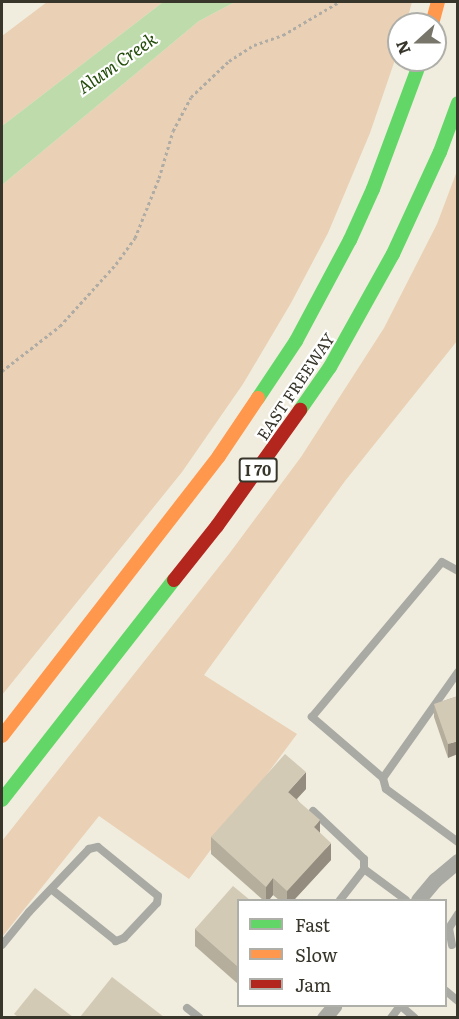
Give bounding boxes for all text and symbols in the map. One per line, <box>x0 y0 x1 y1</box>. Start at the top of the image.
north arrow <box>387 12 447 72</box>
water label: Alum Creek <box>73 28 161 98</box>
text: N <box>388 37 416 58</box>
street label: EAST FREEWAY <box>252 329 338 443</box>
road number: I 70 <box>238 458 278 482</box>
legend <box>237 899 447 1007</box>
text: Fast <box>295 911 330 938</box>
text: Slow <box>295 941 337 968</box>
text: Jam <box>295 971 331 998</box>

